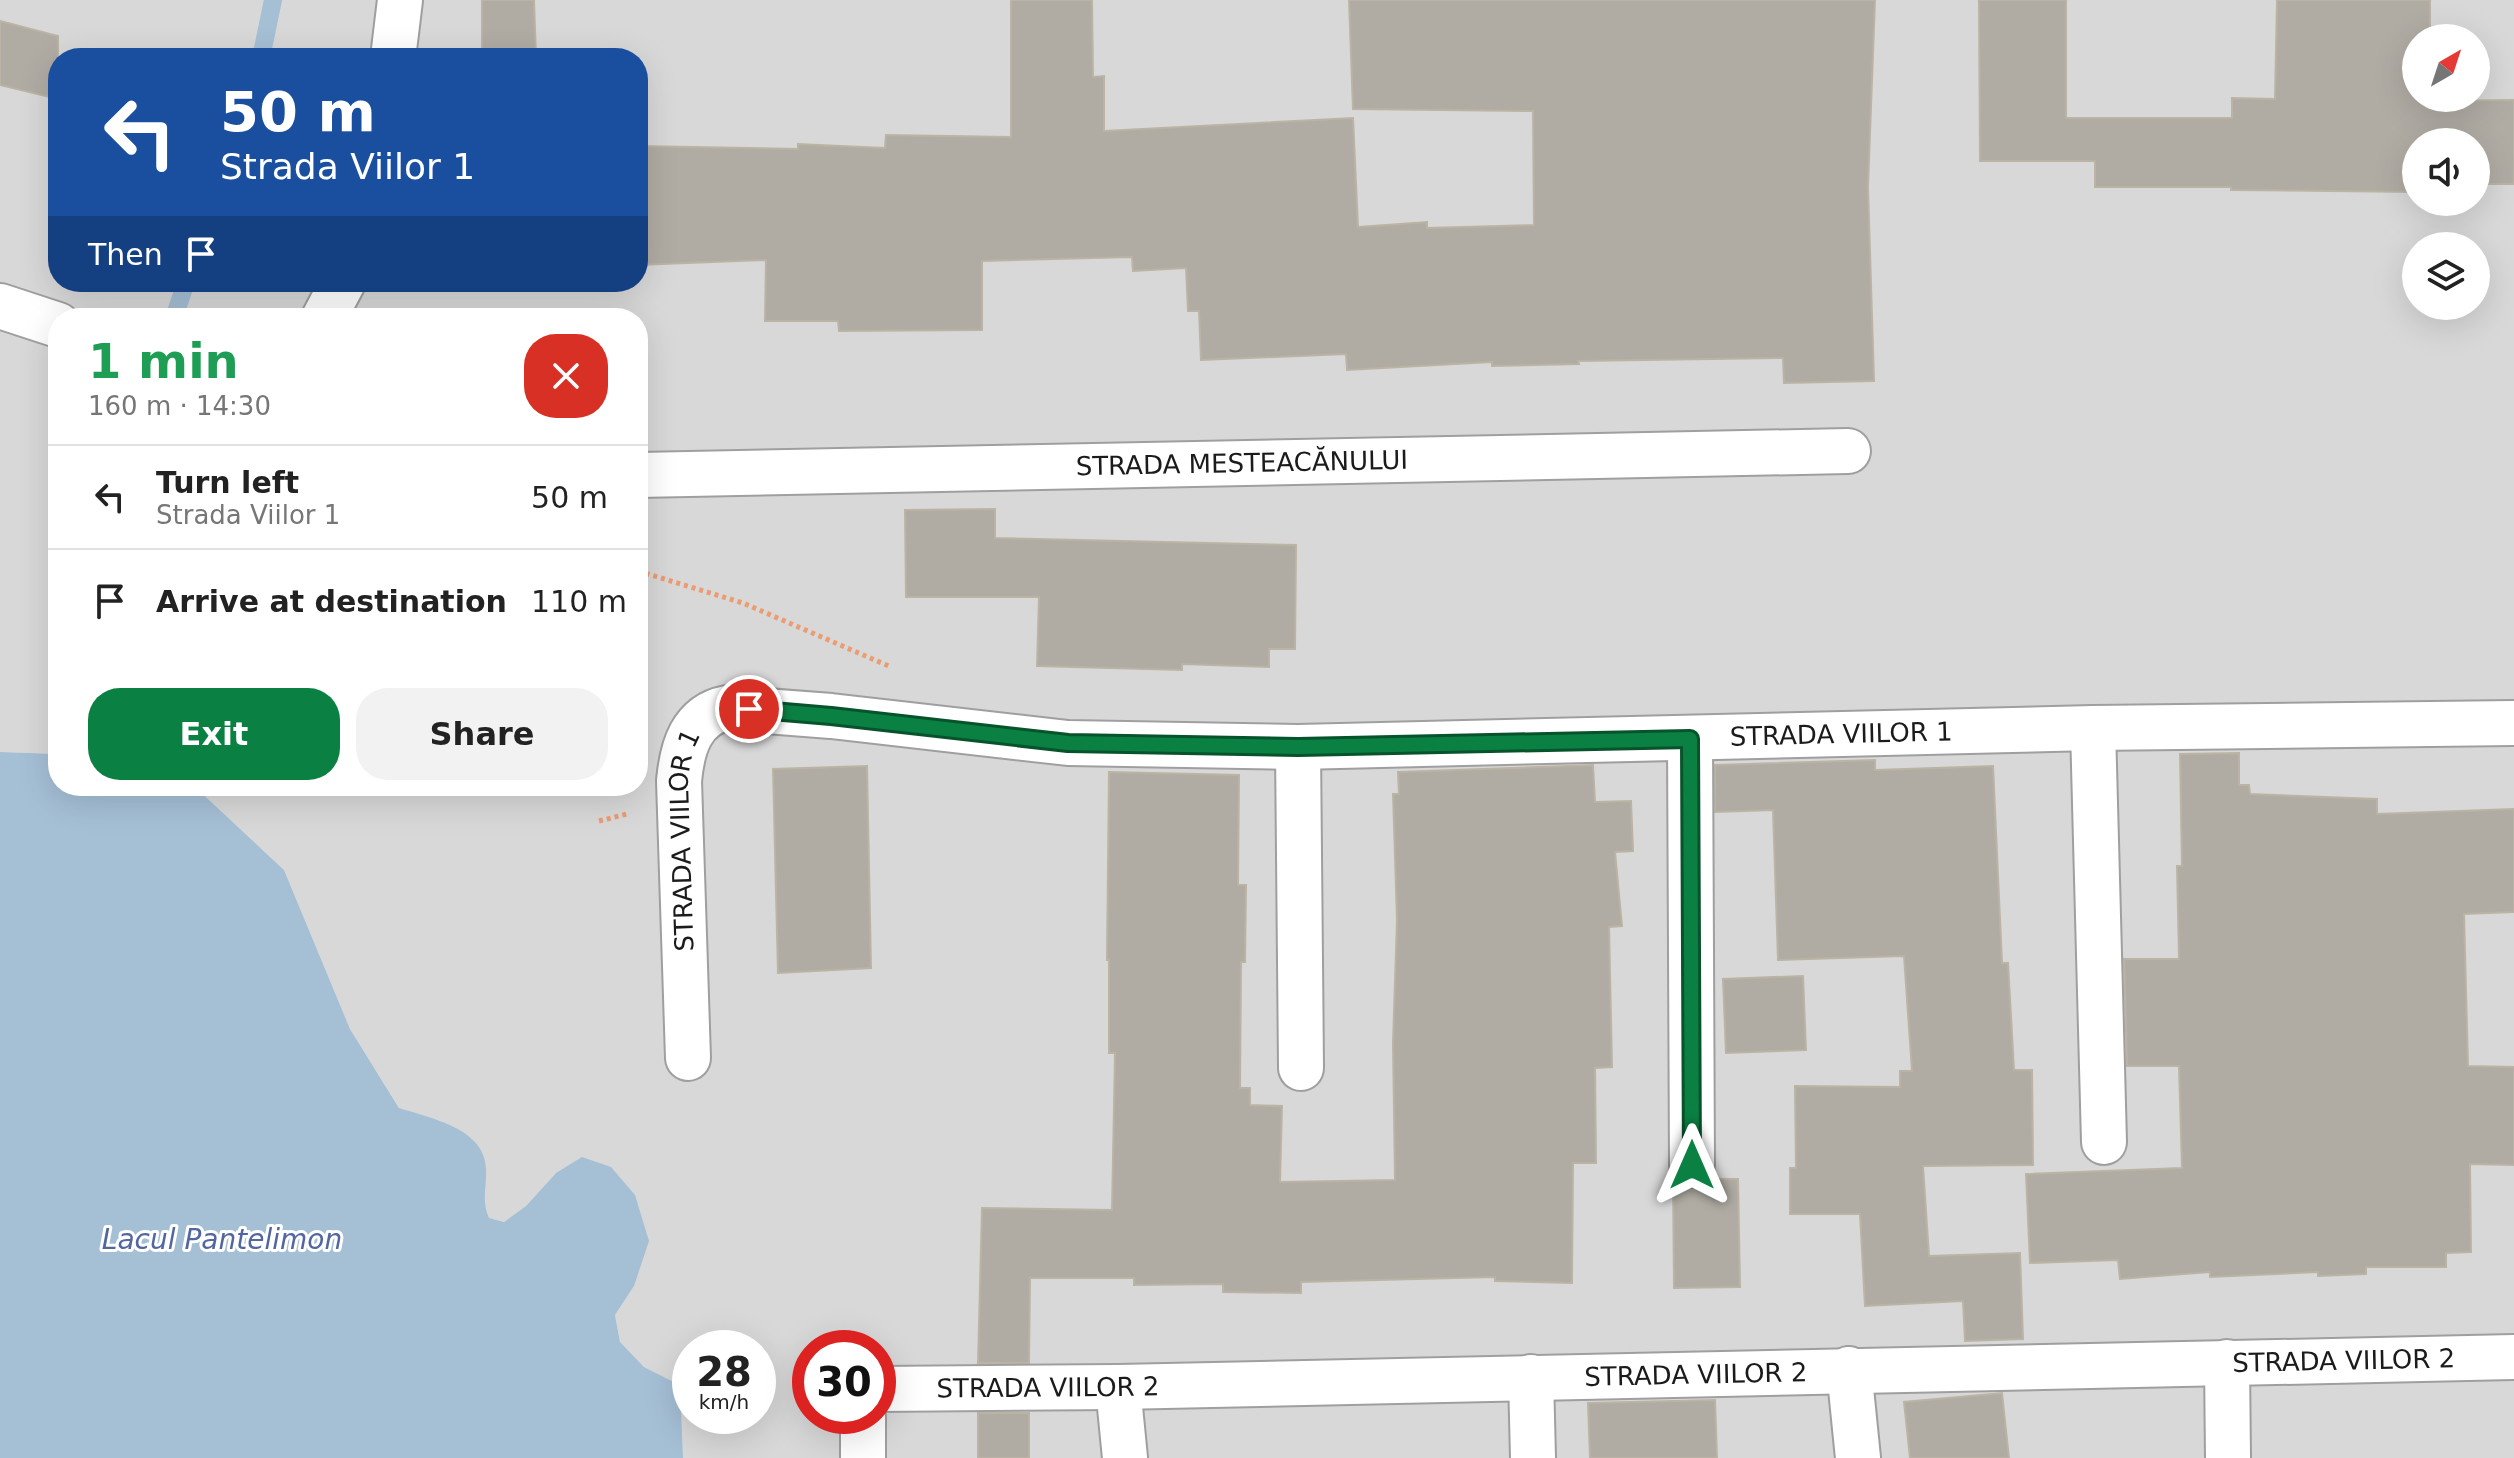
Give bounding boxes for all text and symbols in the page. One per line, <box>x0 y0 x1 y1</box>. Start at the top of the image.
north arrow <box>2402 24 2490 112</box>
map controls <box>2402 24 2490 320</box>
text: 50 m <box>220 79 376 144</box>
icon: left <box>88 80 192 184</box>
button: sound <box>2402 128 2490 216</box>
text: Strada Viilor 1 <box>220 146 475 187</box>
icon: arrive <box>179 232 223 276</box>
button: layers <box>2402 232 2490 320</box>
text: Then <box>88 237 163 272</box>
text: 1 min <box>88 333 239 389</box>
button: close <box>524 334 608 418</box>
text: 160 m · 14:30 <box>88 391 271 421</box>
street label: STRADA MESTEACĂNULUI <box>1075 444 1408 481</box>
text: Turn left <box>156 465 299 500</box>
icon: left <box>88 475 132 519</box>
text: 50 m <box>531 480 608 515</box>
text: Strada Viilor 1 <box>156 500 340 530</box>
icon: arrive <box>88 579 132 623</box>
text: Arrive at destination <box>156 584 507 619</box>
text: 110 m <box>531 584 627 619</box>
pin <box>715 675 783 743</box>
icon: arrive <box>727 687 771 731</box>
button: Exit <box>88 688 340 780</box>
button: Share <box>356 688 608 780</box>
street label: STRADA VIILOR 1 <box>1729 716 1953 752</box>
street label: STRADA VIILOR 1 <box>664 724 706 952</box>
position arrow <box>1650 1123 1734 1207</box>
water label: Lacul Pantelimon <box>102 1223 342 1256</box>
speed limit sign: 30 <box>792 1330 896 1434</box>
street label: STRADA VIILOR 2 <box>2232 1343 2455 1378</box>
text: 28 <box>696 1349 752 1395</box>
street label: STRADA VIILOR 2 <box>1584 1357 1808 1392</box>
street label: STRADA VIILOR 2 <box>936 1371 1160 1404</box>
text: km/h <box>699 1390 749 1414</box>

